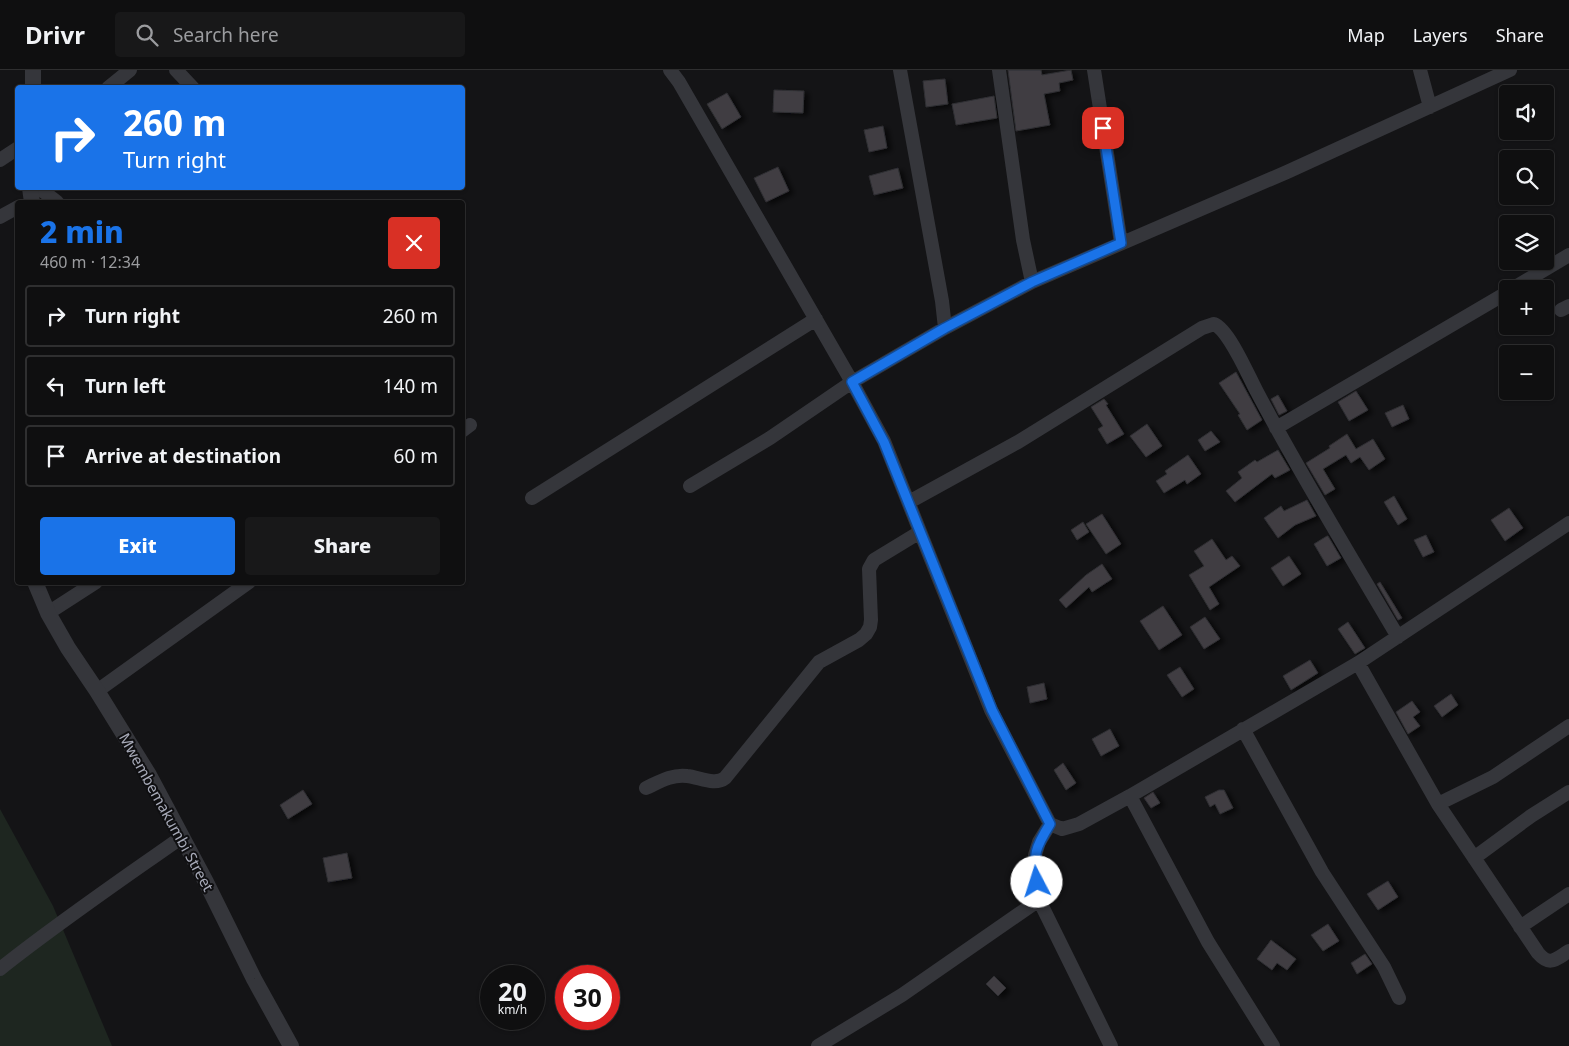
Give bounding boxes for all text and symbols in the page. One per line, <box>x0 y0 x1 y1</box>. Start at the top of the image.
search box <box>115 12 465 57</box>
text: Drivr <box>25 18 85 51</box>
icon: search <box>133 21 161 49</box>
text: Search here <box>173 22 279 48</box>
text: Map <box>1347 23 1385 47</box>
text: Layers <box>1413 23 1468 47</box>
text: Share <box>1496 23 1544 47</box>
map controls <box>1499 85 1554 400</box>
button: sound <box>1499 85 1554 140</box>
text: 260 m <box>123 99 226 146</box>
icon: right <box>40 105 105 170</box>
pin <box>1082 107 1124 149</box>
icon: arrive <box>1089 114 1117 142</box>
text: Turn right <box>123 144 226 174</box>
button: search <box>1499 150 1554 205</box>
text: 2 min <box>40 211 124 252</box>
button: layers <box>1499 215 1554 270</box>
button: close <box>388 217 440 269</box>
text: 460 m · 12:34 <box>40 251 140 273</box>
button: + <box>1499 280 1554 335</box>
icon: right <box>42 302 70 330</box>
text: Turn right <box>85 303 180 329</box>
text: 260 m <box>383 303 438 329</box>
button: − <box>1499 345 1554 400</box>
icon: left <box>42 372 70 400</box>
text: Turn left <box>85 373 166 399</box>
text: 140 m <box>383 373 438 399</box>
icon: arrive <box>42 442 70 470</box>
text: Arrive at destination <box>85 443 281 469</box>
text: 60 m <box>394 443 438 469</box>
button: Exit <box>40 517 235 575</box>
button: Share <box>245 517 440 575</box>
street label: Mwembemakumbi Street <box>115 729 219 895</box>
position arrow <box>1010 855 1062 907</box>
speed limit sign: 30 <box>555 965 620 1030</box>
text: 20 <box>498 974 527 1008</box>
text: km/h <box>498 1001 527 1018</box>

